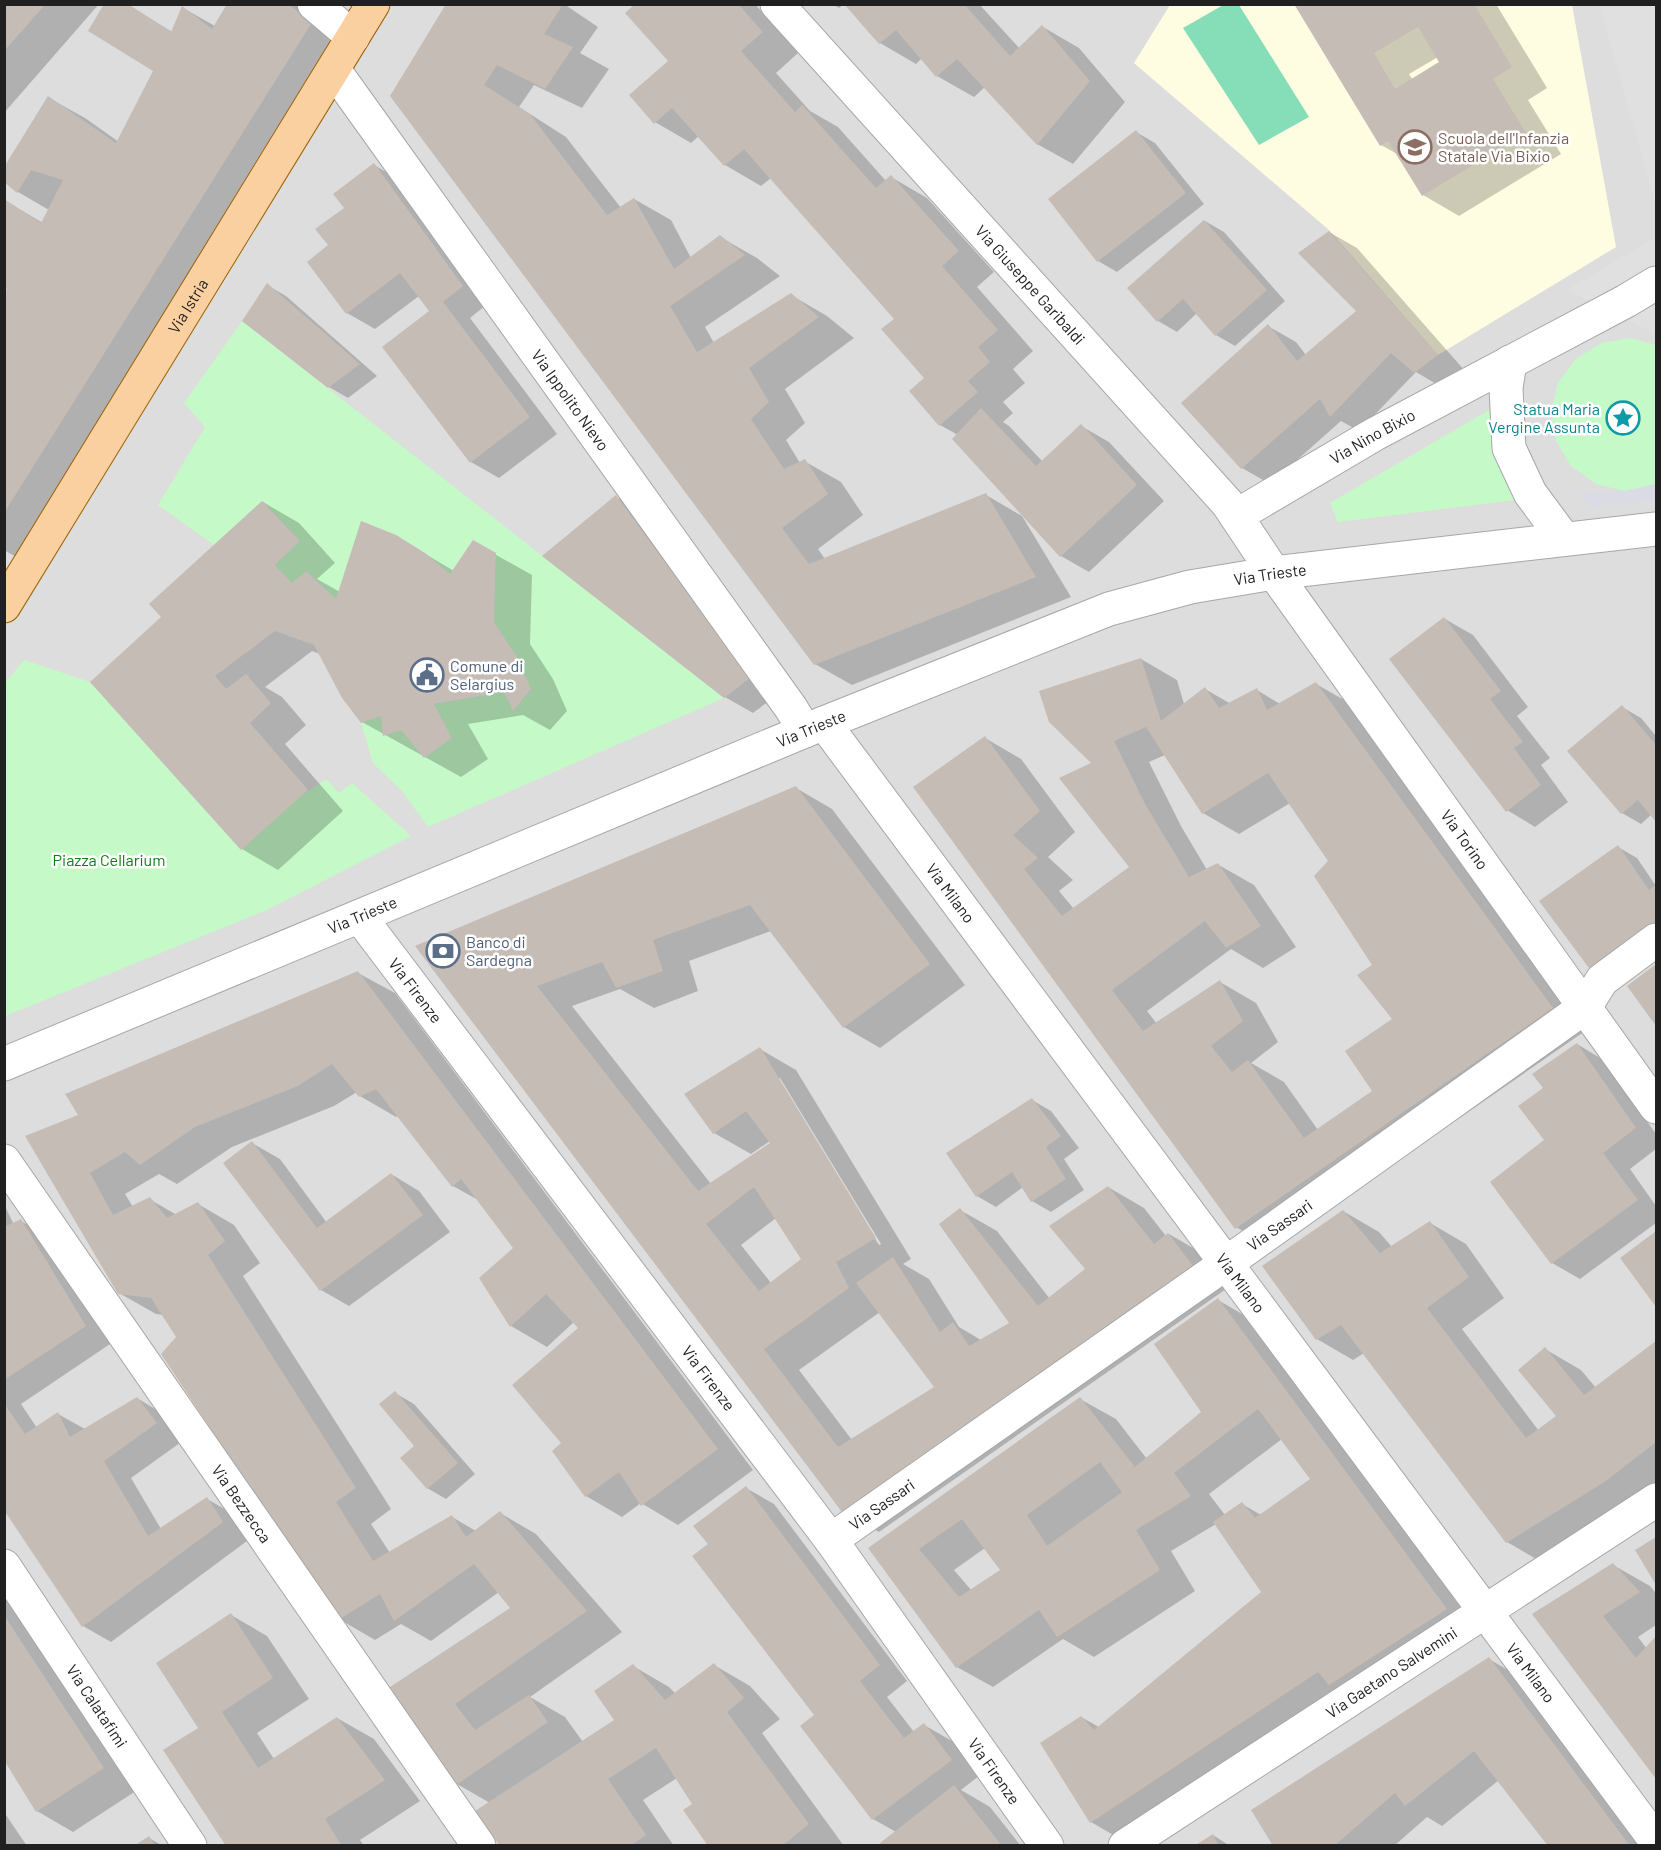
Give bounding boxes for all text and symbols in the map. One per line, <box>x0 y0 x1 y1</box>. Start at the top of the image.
place label: Scuola dell'Infanzia Statale Via Bixio <box>1438 128 1569 165</box>
school or university icon: Scuola dell'Infanzia Statale Via Bixio <box>1397 129 1433 165</box>
street label: Via Giuseppe Garibaldi <box>972 221 1089 348</box>
street label: Via Istria <box>164 275 211 336</box>
street label: Via Ippolito Nievo <box>528 345 613 454</box>
place label: Statua Maria Vergine Assunta <box>1488 399 1600 436</box>
place icon: Statua Maria Vergine Assunta <box>1605 400 1641 436</box>
street label: Via Nino Bixio <box>1326 405 1418 468</box>
street label: Via Trieste <box>1232 559 1307 589</box>
place label: Comune di Selargius <box>450 656 523 693</box>
public building icon: Comune di Selargius <box>409 657 445 693</box>
street label: Via Trieste <box>773 705 848 751</box>
street label: Via Torino <box>1437 806 1493 873</box>
park label: Piazza Cellarium <box>53 850 165 869</box>
street label: Via Milano <box>923 859 979 926</box>
street label: Via Trieste <box>325 892 400 937</box>
place label: Banco di Sardegna <box>466 932 532 969</box>
bank icon: Banco di Sardegna <box>425 933 461 969</box>
street label: Via Firenze <box>385 954 447 1026</box>
street label: Via Sassari <box>1243 1195 1316 1254</box>
street label: Via Milano <box>1213 1249 1270 1316</box>
street label: Via Firenze <box>678 1341 740 1414</box>
street label: Via Bezzecca <box>208 1461 276 1546</box>
street label: Via Sassari <box>845 1475 918 1534</box>
street label: Via Gaetano Salvemini <box>1322 1622 1460 1722</box>
street label: Via Milano <box>1503 1639 1560 1706</box>
street label: Via Calatafimi <box>63 1661 132 1751</box>
street label: Via Firenze <box>965 1734 1024 1808</box>

